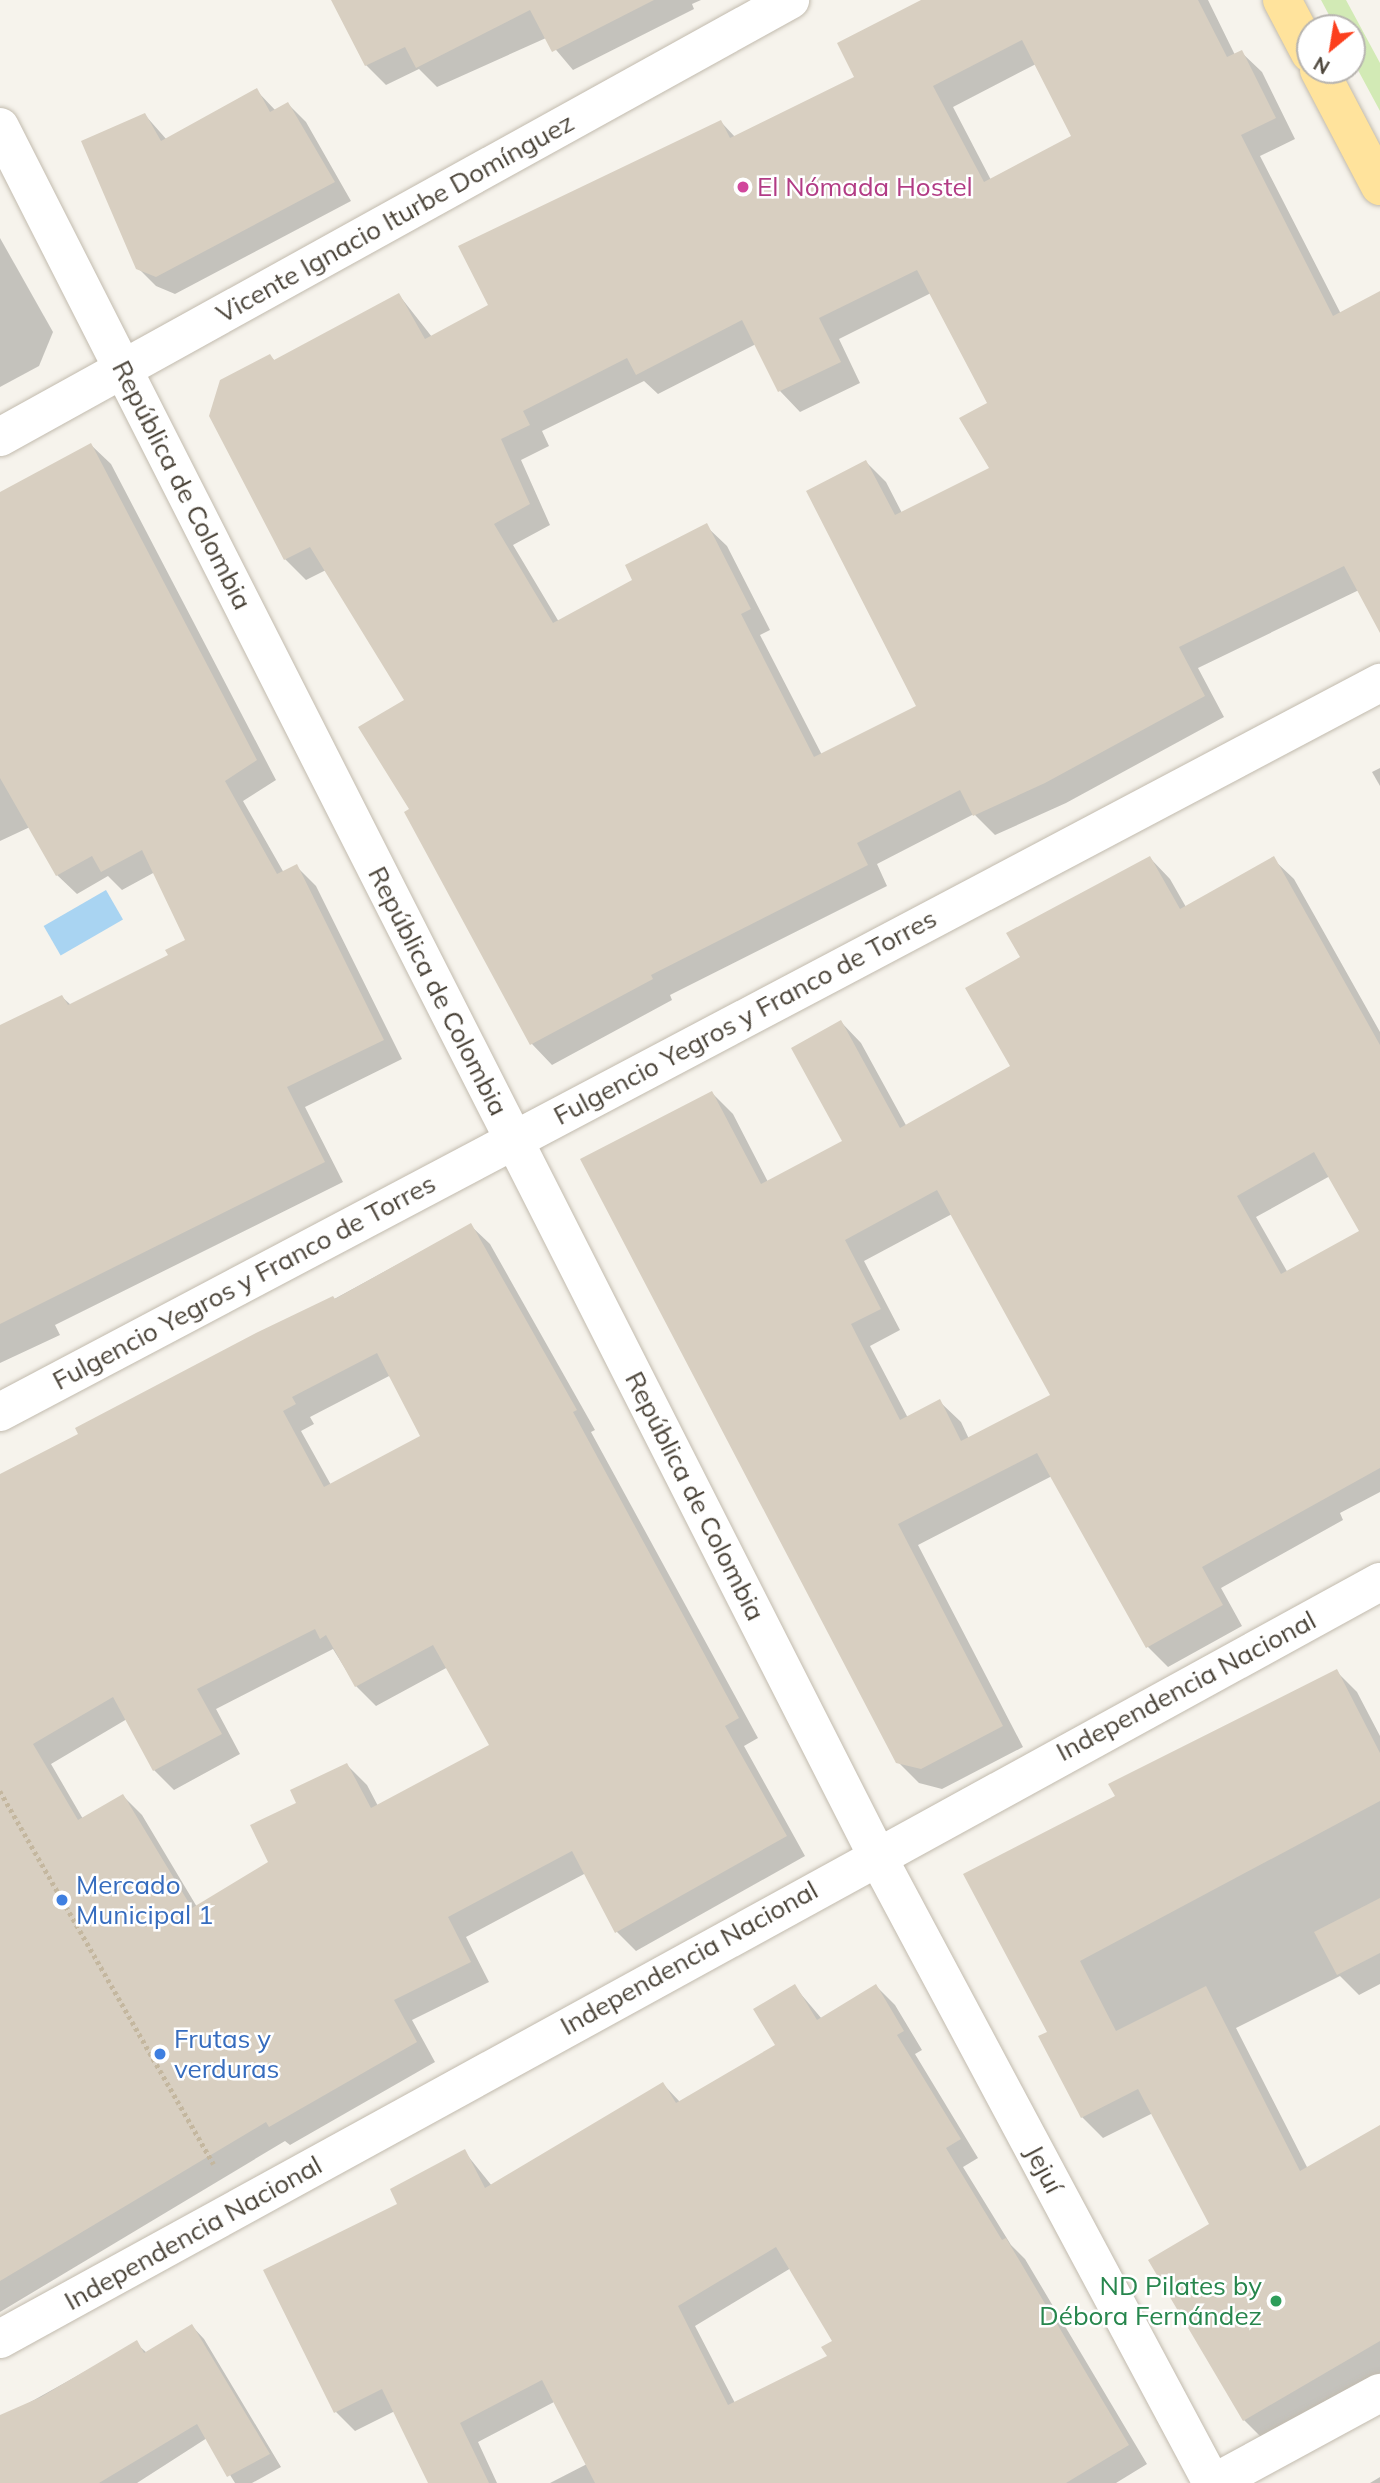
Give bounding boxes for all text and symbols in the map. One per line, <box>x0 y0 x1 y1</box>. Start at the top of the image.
north arrow <box>1296 14 1366 84</box>
text: N <box>1309 51 1334 79</box>
street label: Vicente Ignacio Iturbe Domínguez <box>211 106 579 330</box>
place label: El Nómada Hostel <box>757 171 973 203</box>
marker: El Nómada Hostel <box>735 179 751 195</box>
street label: República de Colombia <box>106 355 258 615</box>
street label: República de Colombia <box>362 861 514 1121</box>
street label: Fulgencio Yegros y Franco de Torres <box>548 903 942 1131</box>
street label: Fulgencio Yegros y Franco de Torres <box>47 1168 441 1396</box>
street label: República de Colombia <box>619 1366 771 1626</box>
street label: Independencia Nacional <box>1051 1604 1321 1768</box>
place label: Mercado Municipal 1 <box>76 1869 214 1930</box>
street label: Independencia Nacional <box>555 1874 823 2042</box>
marker: Mercado Municipal 1 <box>54 1892 70 1908</box>
place label: Frutas y verduras <box>174 2023 279 2084</box>
marker: Frutas y verduras <box>152 2046 168 2062</box>
street label: Jejuí <box>1018 2140 1070 2198</box>
street label: Independencia Nacional <box>59 2149 327 2317</box>
place label: ND Pilates by Débora Fernández <box>1039 2270 1262 2332</box>
marker: ND Pilates by Débora Fernández <box>1268 2293 1284 2309</box>

